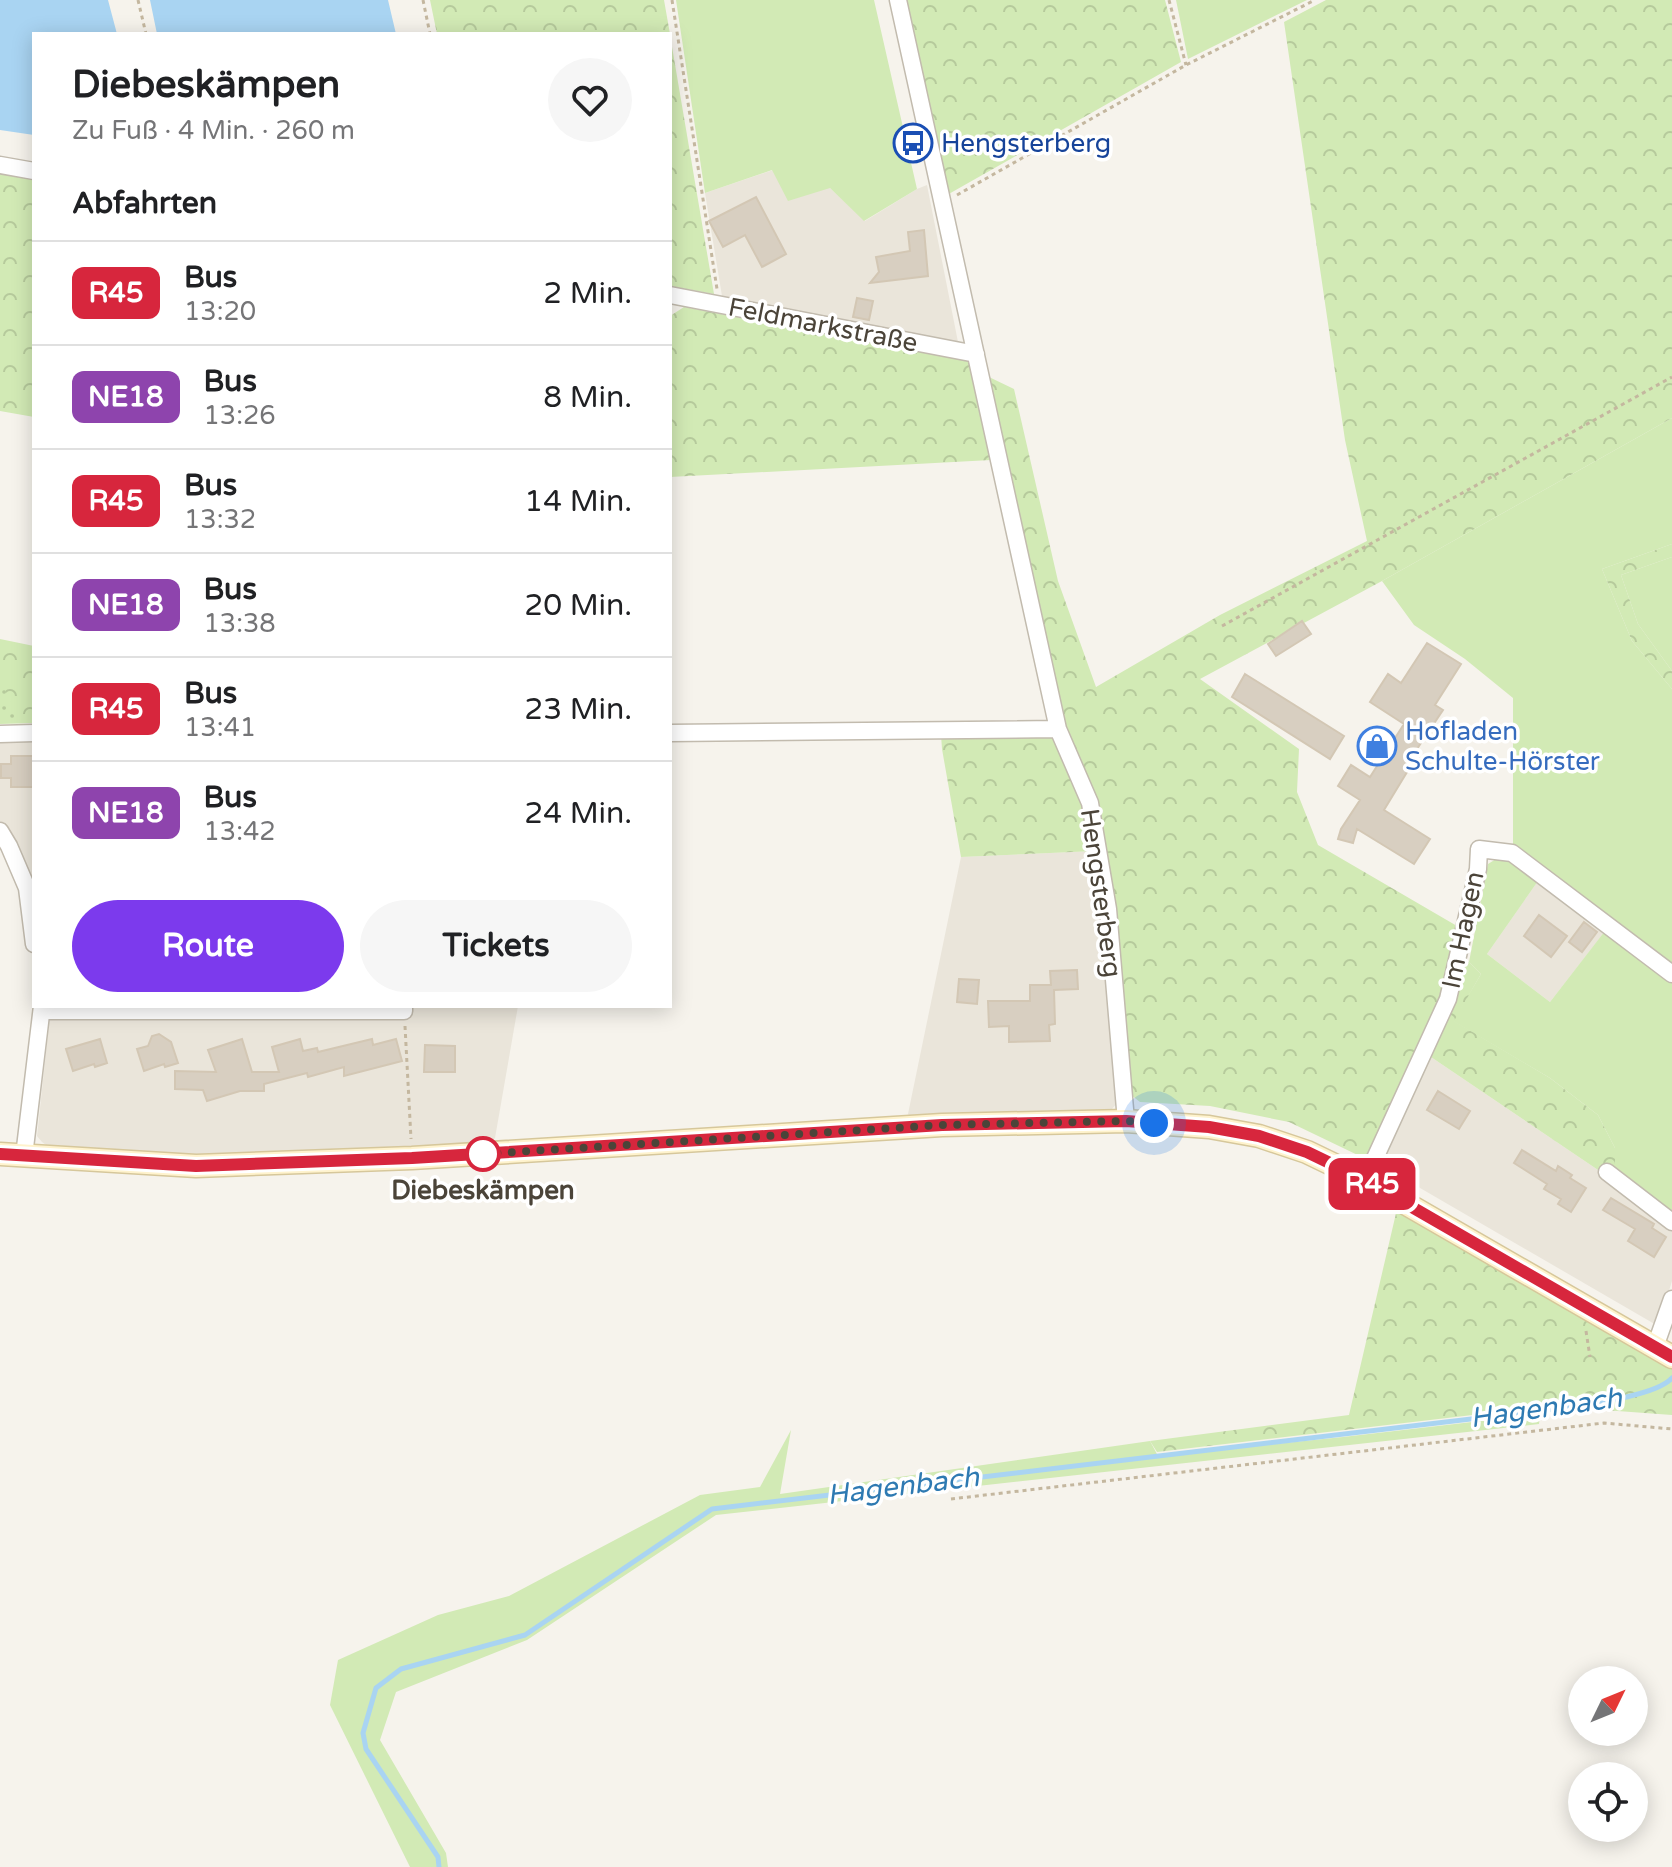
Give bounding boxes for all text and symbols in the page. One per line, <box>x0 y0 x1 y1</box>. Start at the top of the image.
button: heart <box>548 58 632 142</box>
text: Diebeskämpen <box>72 62 340 108</box>
text: Zu Fuß · 4 Min. · 260 m <box>72 115 355 146</box>
bus stop icon: Hengsterberg <box>892 122 934 164</box>
place label: Hengsterberg <box>941 128 1111 159</box>
text: Abfahrten <box>72 185 217 222</box>
text: Bus <box>184 259 237 296</box>
text: 2 Min. <box>543 275 632 312</box>
text: R45 <box>88 276 144 310</box>
street label: Feldmarkstraße <box>726 291 920 359</box>
text: 13:20 <box>184 296 256 327</box>
text: Bus <box>204 363 257 400</box>
text: 8 Min. <box>543 379 632 416</box>
text: NE18 <box>88 380 164 414</box>
text: 13:26 <box>204 400 276 431</box>
text: Bus <box>184 467 237 504</box>
text: 14 Min. <box>524 483 632 520</box>
text: R45 <box>88 484 144 518</box>
text: 13:32 <box>184 504 256 535</box>
text: Bus <box>204 571 257 608</box>
text: 20 Min. <box>524 587 632 624</box>
text: NE18 <box>88 588 164 622</box>
text: 13:38 <box>204 608 276 639</box>
text: Bus <box>184 675 237 712</box>
text: 23 Min. <box>524 691 632 728</box>
text: R45 <box>88 692 144 726</box>
text: 13:41 <box>184 712 256 743</box>
place label: Hofladen Schulte-Hörster <box>1405 716 1600 777</box>
shop icon: Hofladen Schulte-Hörster <box>1356 725 1398 767</box>
text: Bus <box>204 779 257 816</box>
text: 24 Min. <box>524 795 632 832</box>
text: NE18 <box>88 796 164 830</box>
street label: Hengsterberg <box>1074 807 1128 979</box>
text: 13:42 <box>204 816 276 847</box>
street label: Im Hagen <box>1435 869 1491 991</box>
button: Route <box>72 900 344 992</box>
button: Tickets <box>360 900 632 992</box>
your location <box>1134 1103 1174 1143</box>
marker: Diebeskämpen <box>466 1137 500 1171</box>
line badge: R45 <box>1326 1158 1418 1210</box>
text: R45 <box>1344 1167 1400 1201</box>
place label: Diebeskämpen <box>391 1175 575 1206</box>
water label: Hagenbach <box>1468 1380 1625 1435</box>
water label: Hagenbach <box>825 1460 982 1512</box>
north arrow <box>1568 1666 1648 1746</box>
map controls <box>1568 1666 1648 1842</box>
button: locate <box>1568 1762 1648 1842</box>

